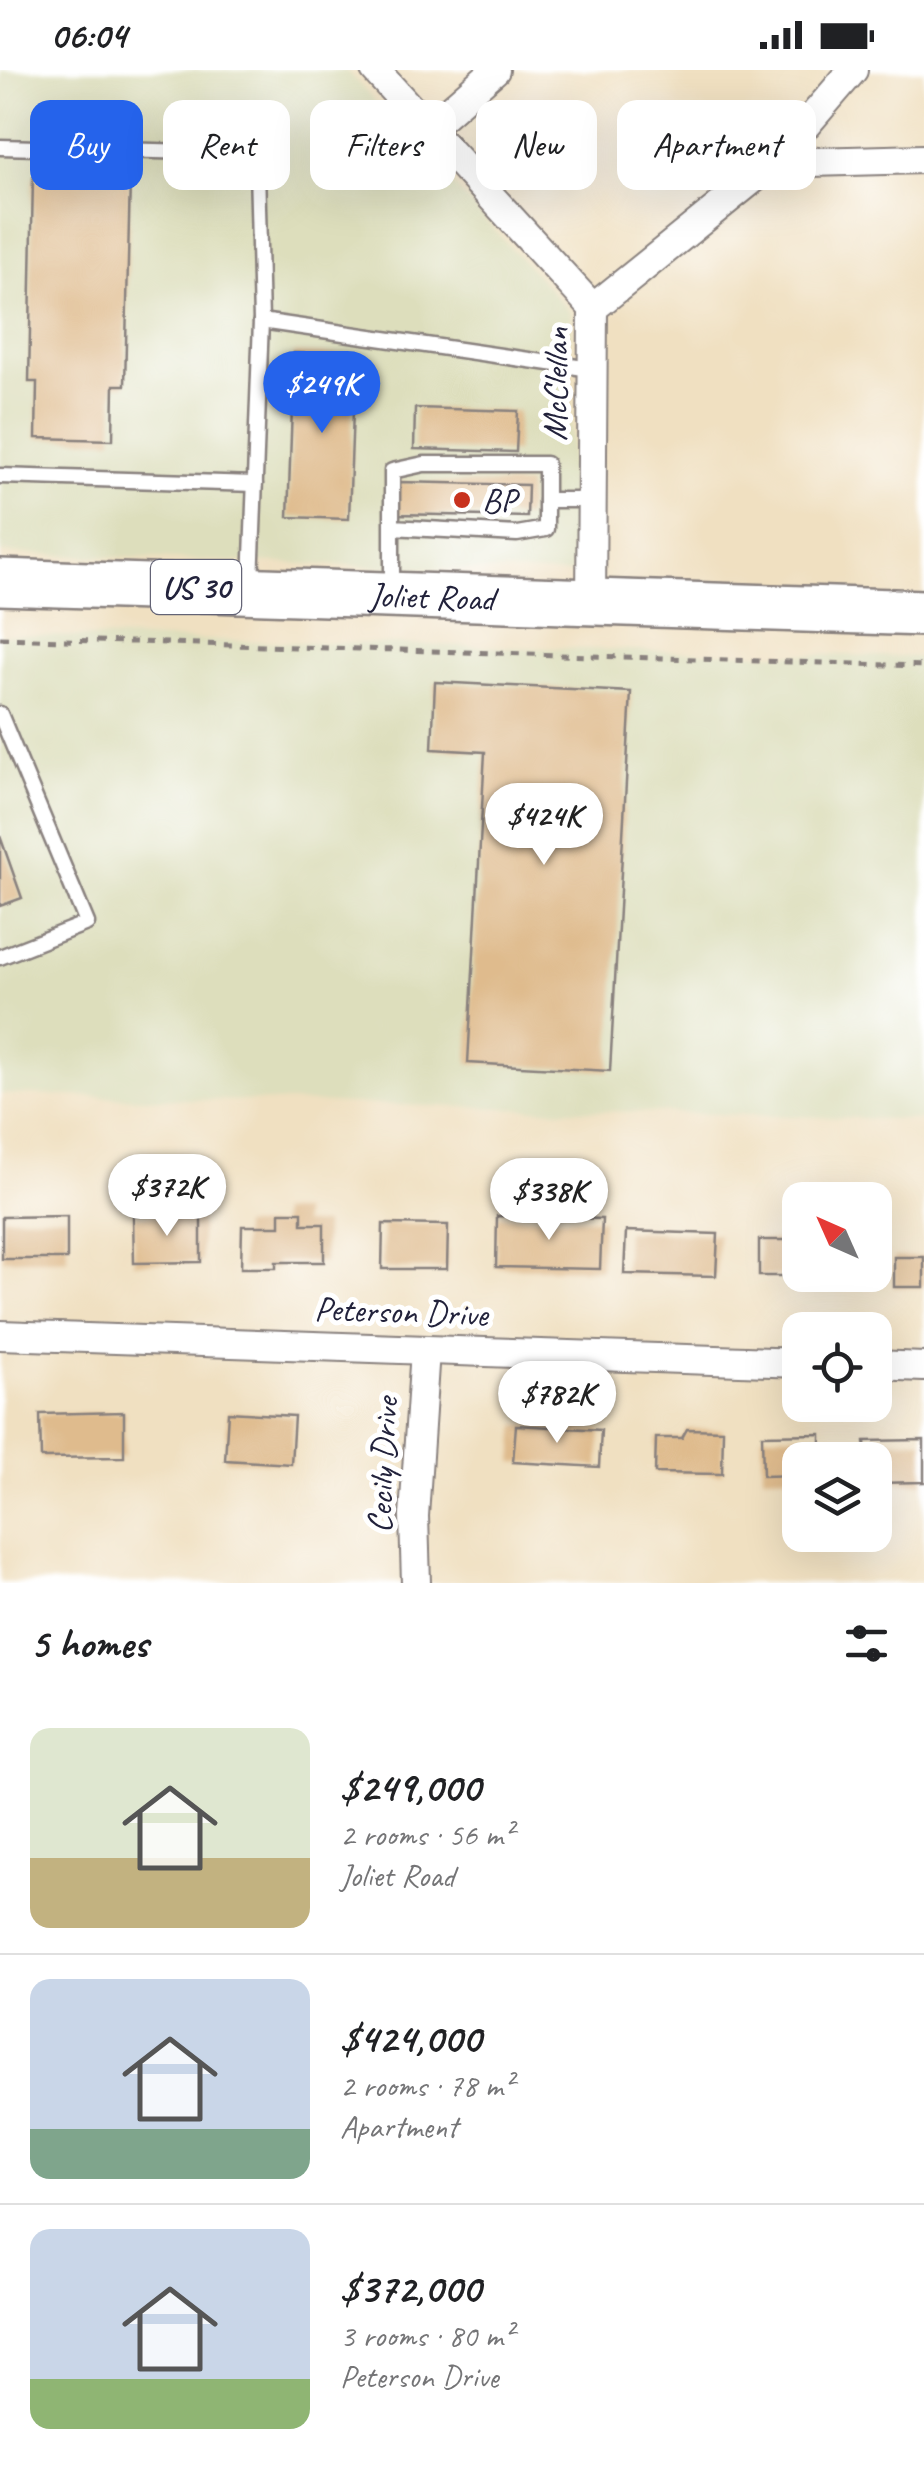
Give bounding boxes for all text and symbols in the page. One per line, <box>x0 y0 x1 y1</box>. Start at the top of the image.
text: 06:04 <box>50 12 127 59</box>
chip: Buy <box>30 100 143 190</box>
chip: Rent <box>163 100 290 190</box>
chip: Filters <box>310 100 456 190</box>
chip: New <box>476 100 597 190</box>
chip: Apartment <box>617 100 816 190</box>
street label: McClellan <box>532 327 579 441</box>
pin: $249K <box>252 351 392 436</box>
text: $249K <box>285 363 359 404</box>
place label: BP <box>482 478 521 523</box>
marker: BP <box>451 489 473 511</box>
road number: US 30 <box>151 560 241 614</box>
street label: Joliet Road <box>366 572 500 622</box>
pin: $424K <box>474 783 614 868</box>
text: $424K <box>507 795 581 836</box>
pin: $372K <box>97 1154 237 1239</box>
pin: $338K <box>479 1158 619 1243</box>
text: $372K <box>130 1166 204 1207</box>
text: $338K <box>512 1170 586 1211</box>
north arrow <box>782 1182 892 1292</box>
map controls <box>782 1182 892 1552</box>
street label: Peterson Drive <box>314 1286 491 1337</box>
button: locate <box>782 1312 892 1422</box>
pin: $782K <box>487 1361 627 1446</box>
text: $782K <box>520 1373 594 1414</box>
street label: Cecily Drive <box>356 1393 409 1534</box>
button: layers <box>782 1442 892 1552</box>
icon: filters <box>839 1616 894 1671</box>
text: 5 homes <box>30 1617 148 1670</box>
text: $249,000 <box>340 1761 480 1814</box>
icon: home <box>110 1768 230 1888</box>
text: 2 rooms · 56 m² <box>340 1814 513 1855</box>
text: Joliet Road <box>340 1855 454 1896</box>
text: $424,000 <box>340 2012 481 2065</box>
icon: home <box>110 2019 230 2139</box>
text: 2 rooms · 78 m² <box>340 2065 513 2106</box>
text: Apartment <box>340 2106 458 2147</box>
text: $372,000 <box>340 2262 480 2315</box>
icon: home <box>110 2269 230 2389</box>
text: 3 rooms · 80 m² <box>340 2315 513 2356</box>
text: Peterson Drive <box>340 2356 498 2397</box>

